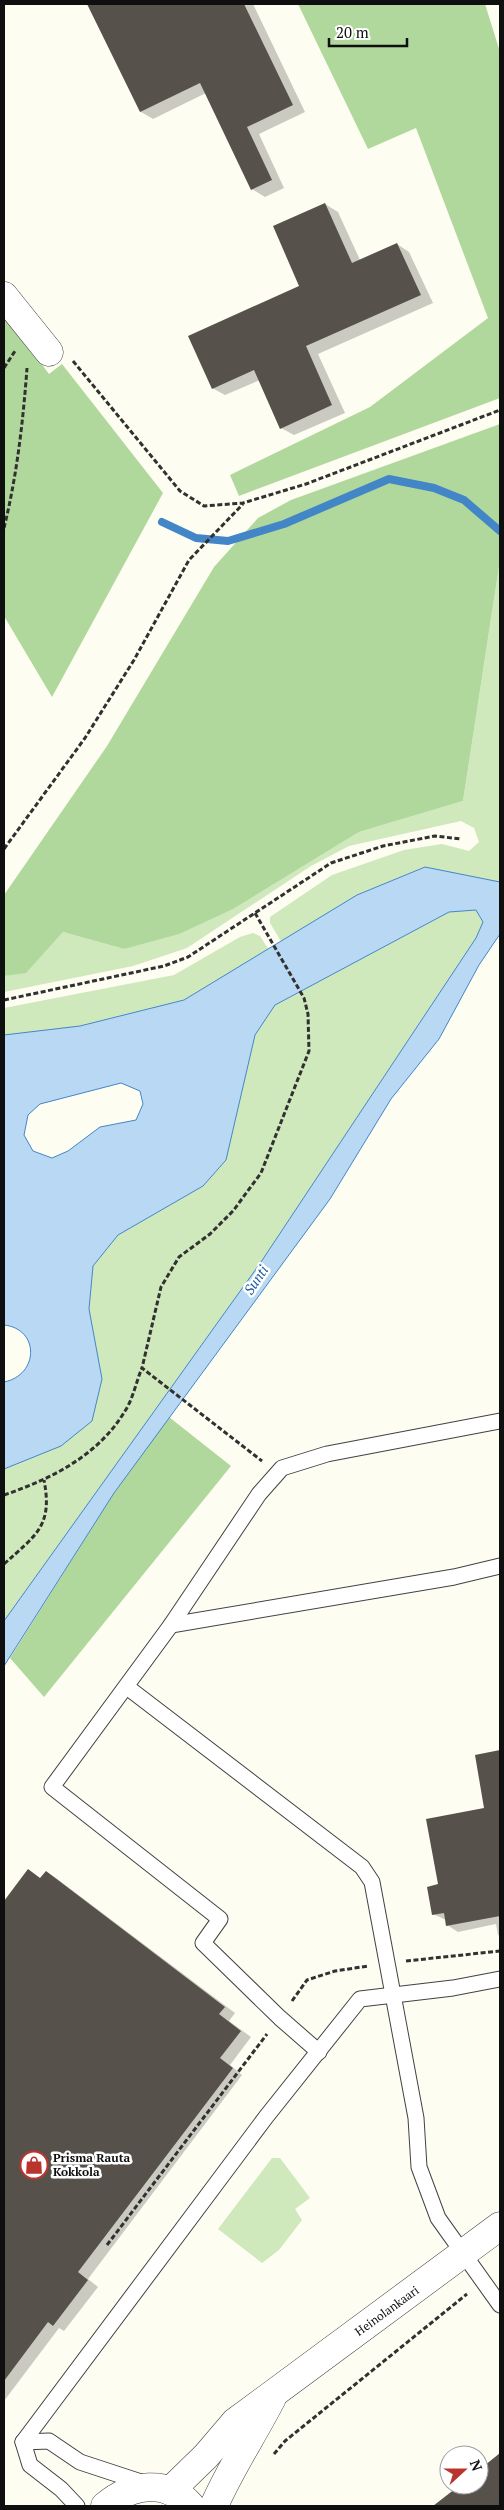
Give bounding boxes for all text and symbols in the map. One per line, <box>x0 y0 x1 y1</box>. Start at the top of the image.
scale bar <box>329 15 406 47</box>
text: 20 m <box>336 22 369 42</box>
water label: Sunti <box>239 1261 272 1298</box>
shop icon: Prisma Rauta Kokkola <box>19 2150 49 2180</box>
place label: Prisma Rauta Kokkola <box>53 2150 131 2179</box>
street label: Heinolankaari <box>352 2282 422 2339</box>
north arrow <box>439 2445 489 2495</box>
text: N <box>466 2457 488 2474</box>

